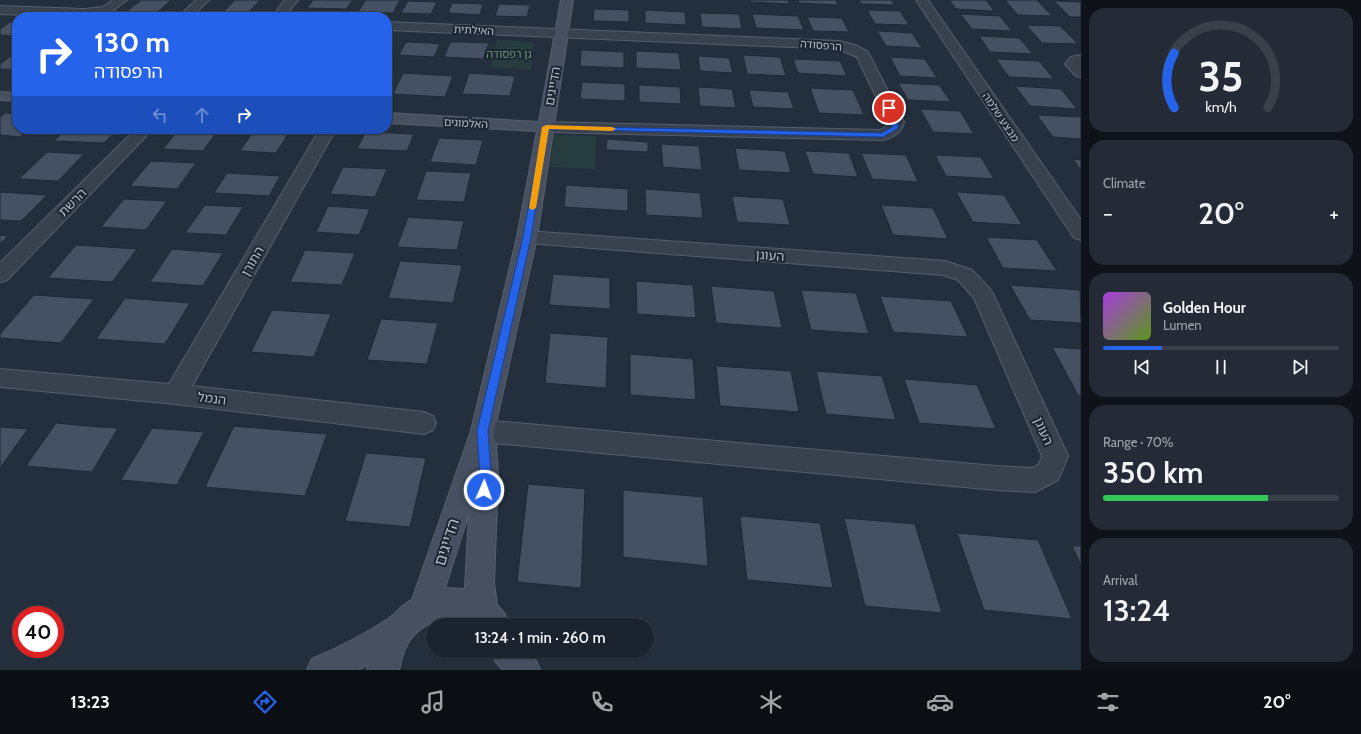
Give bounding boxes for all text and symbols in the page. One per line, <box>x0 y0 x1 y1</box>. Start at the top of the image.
street label: האילתית <box>453 22 495 38</box>
text: 130 m <box>94 25 170 59</box>
icon: right <box>28 28 80 80</box>
street label: הרפסודה <box>799 36 843 54</box>
park label: גן רפסודה <box>486 47 532 61</box>
text: 35 <box>1199 51 1243 101</box>
text: הרפסודה <box>94 61 163 83</box>
street label: הדייגים <box>541 65 563 107</box>
street label: מבצע שלמה <box>979 90 1023 144</box>
pin <box>872 91 906 125</box>
icon: arrive <box>878 97 900 119</box>
text: km/h <box>1205 98 1237 116</box>
icon: left <box>149 104 171 126</box>
icon: ahead <box>191 104 213 126</box>
icon: right <box>233 104 255 126</box>
street label: האלמוגים <box>444 115 489 131</box>
text: Climate <box>1103 175 1145 191</box>
street label: הרשת <box>55 185 89 219</box>
text: 20° <box>1198 195 1244 232</box>
text: − <box>1103 200 1113 227</box>
text: + <box>1329 200 1339 227</box>
street label: התורן <box>237 243 267 279</box>
street label: העוגן <box>755 246 785 264</box>
text: Golden Hour <box>1163 299 1246 317</box>
text: Lumen <box>1163 317 1202 333</box>
icon: previous <box>1131 356 1153 378</box>
icon: pause <box>1210 356 1232 378</box>
icon: next <box>1289 356 1311 378</box>
street label: הנמל <box>197 388 227 408</box>
street label: העוגן <box>1031 415 1057 447</box>
text: Range · 70% <box>1103 434 1174 450</box>
text: 350 km <box>1103 454 1204 491</box>
position arrow <box>463 469 505 511</box>
street label: הדייגים <box>430 516 463 568</box>
text: Arrival <box>1103 572 1138 588</box>
text: 13:24 <box>1103 592 1170 629</box>
speed limit sign: 40 <box>12 606 64 658</box>
text: 13:24 · 1 min · 260 m <box>474 629 606 647</box>
icon: directions <box>251 688 279 716</box>
icon: music <box>419 688 447 716</box>
icon: phone <box>588 688 616 716</box>
icon: climate <box>757 688 785 716</box>
icon: car <box>926 688 954 716</box>
icon: filters <box>1094 688 1122 716</box>
text: 13:23 <box>70 691 110 713</box>
text: 20° <box>1263 691 1291 713</box>

